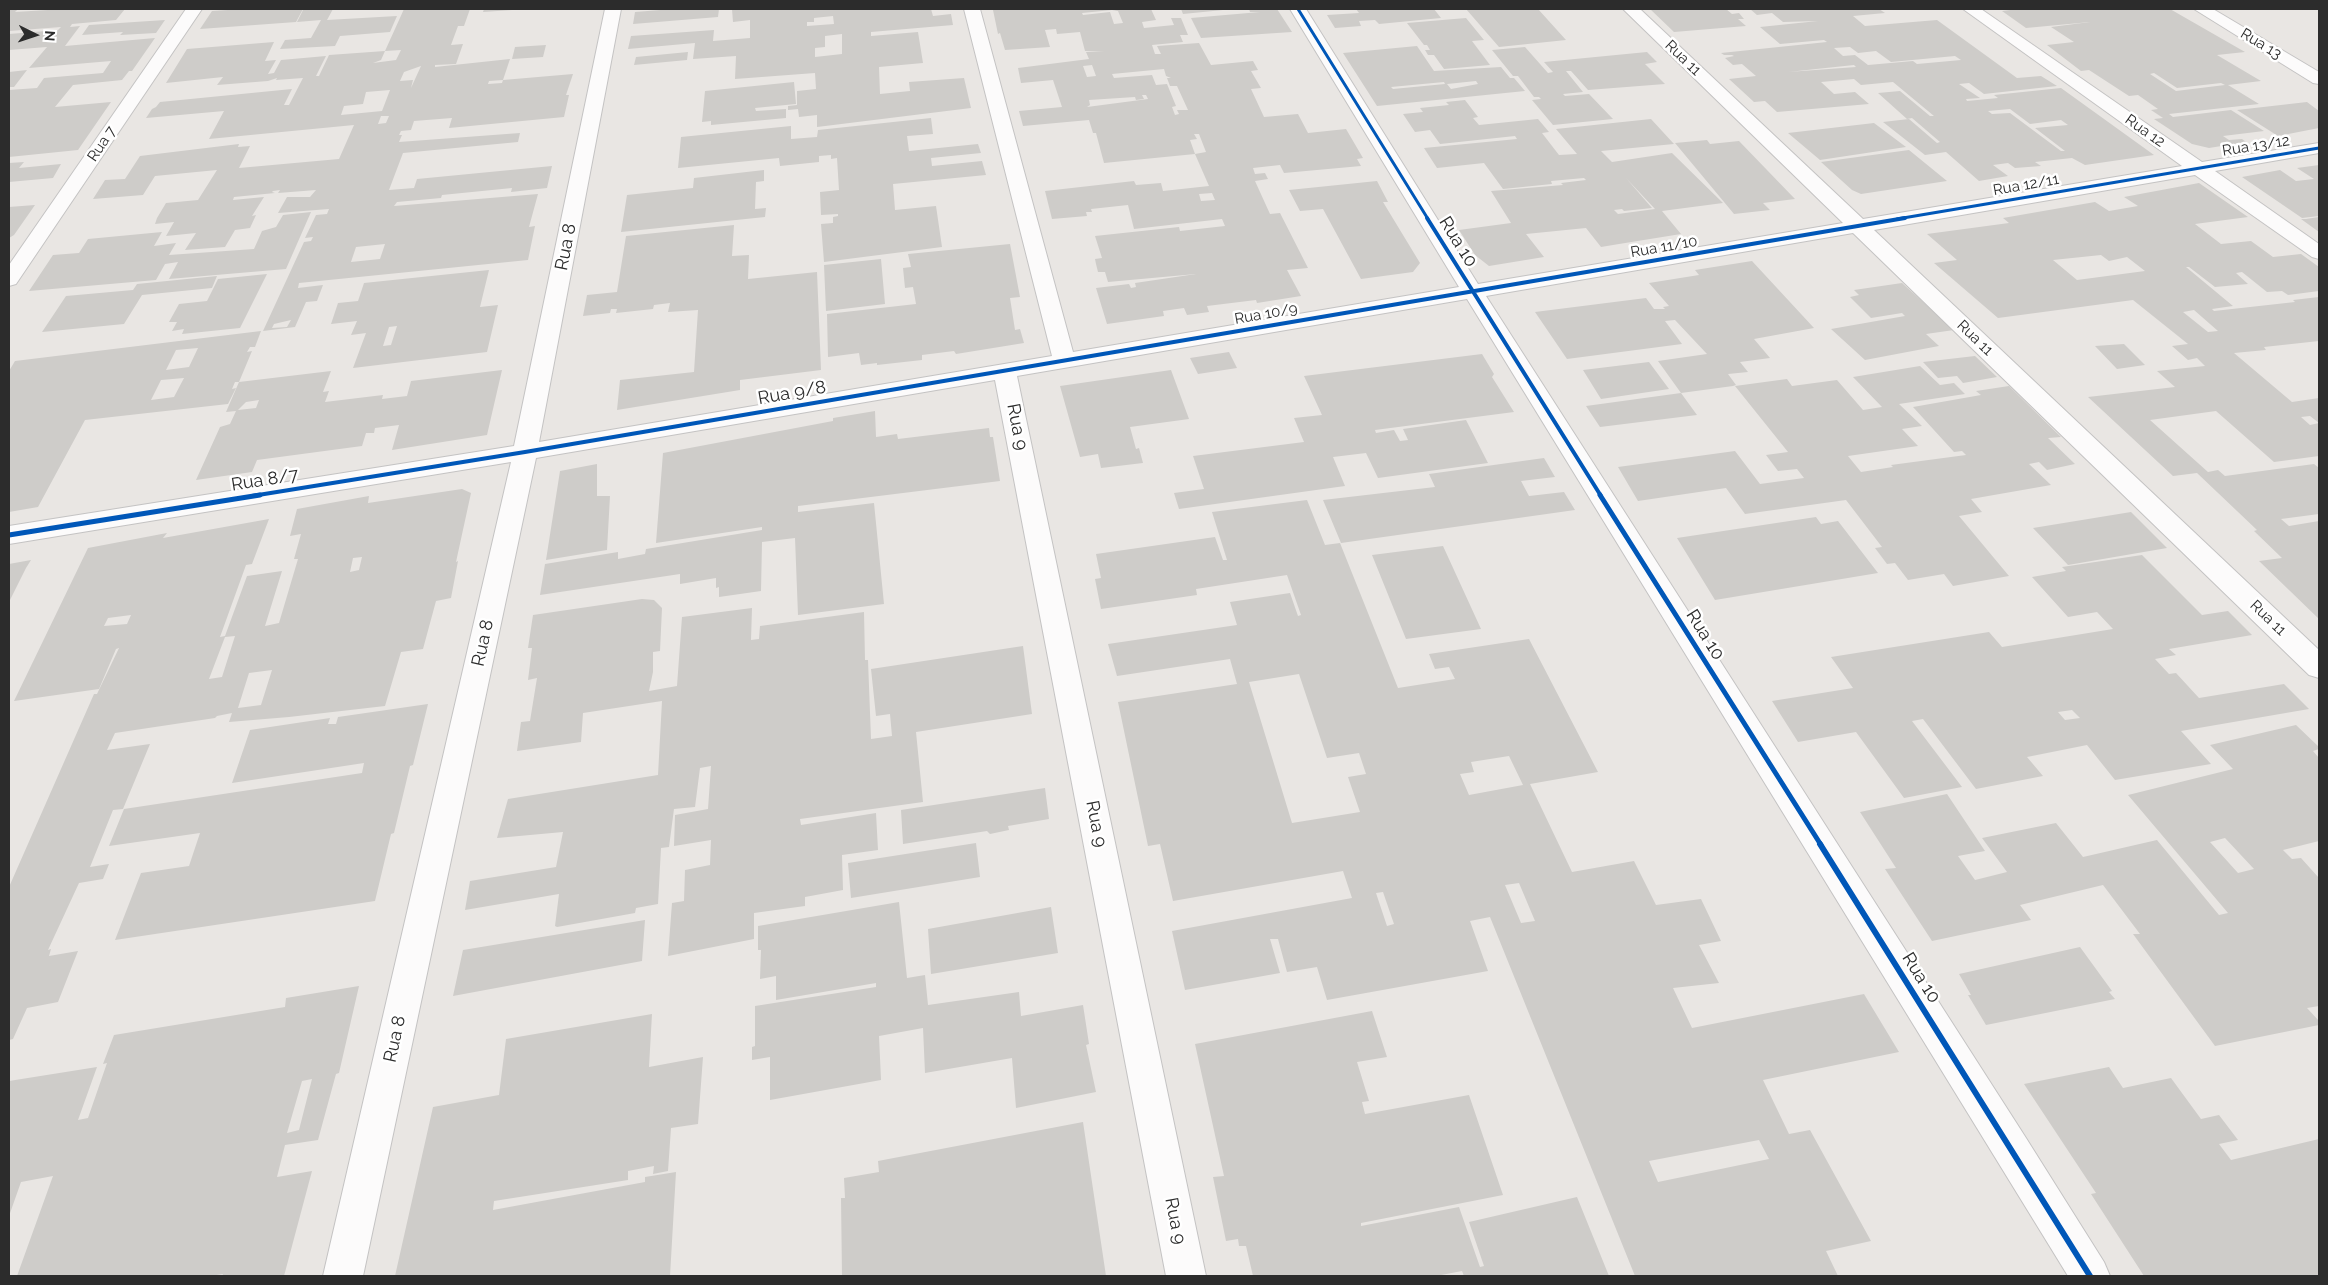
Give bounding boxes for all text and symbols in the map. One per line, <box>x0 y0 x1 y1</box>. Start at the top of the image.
north arrow <box>10 10 60 60</box>
street label: Rua 13 <box>2237 25 2285 63</box>
text: N <box>42 30 58 42</box>
street label: Rua 11 <box>1661 36 1705 80</box>
street label: Rua 12 <box>2121 111 2169 151</box>
street label: Rua 7 <box>84 123 120 165</box>
street label: Rua 13/12 <box>2221 132 2291 160</box>
street label: Rua 12/11 <box>1992 170 2060 200</box>
street label: Rua 10 <box>1434 213 1482 271</box>
street label: Rua 8 <box>551 222 581 272</box>
street label: Rua 11/10 <box>1629 232 1699 262</box>
street label: Rua 10/9 <box>1233 300 1299 328</box>
street label: Rua 11 <box>1953 316 1997 360</box>
street label: Rua 9/8 <box>756 376 828 410</box>
street label: Rua 9 <box>1002 402 1032 452</box>
street label: Rua 8/7 <box>230 464 300 496</box>
street label: Rua 11 <box>2246 596 2290 640</box>
street label: Rua 10 <box>1681 606 1729 664</box>
street label: Rua 8 <box>468 618 498 668</box>
street label: Rua 9 <box>1081 799 1111 849</box>
street label: Rua 10 <box>1897 949 1945 1007</box>
street label: Rua 8 <box>380 1014 410 1064</box>
street label: Rua 9 <box>1160 1196 1190 1246</box>

